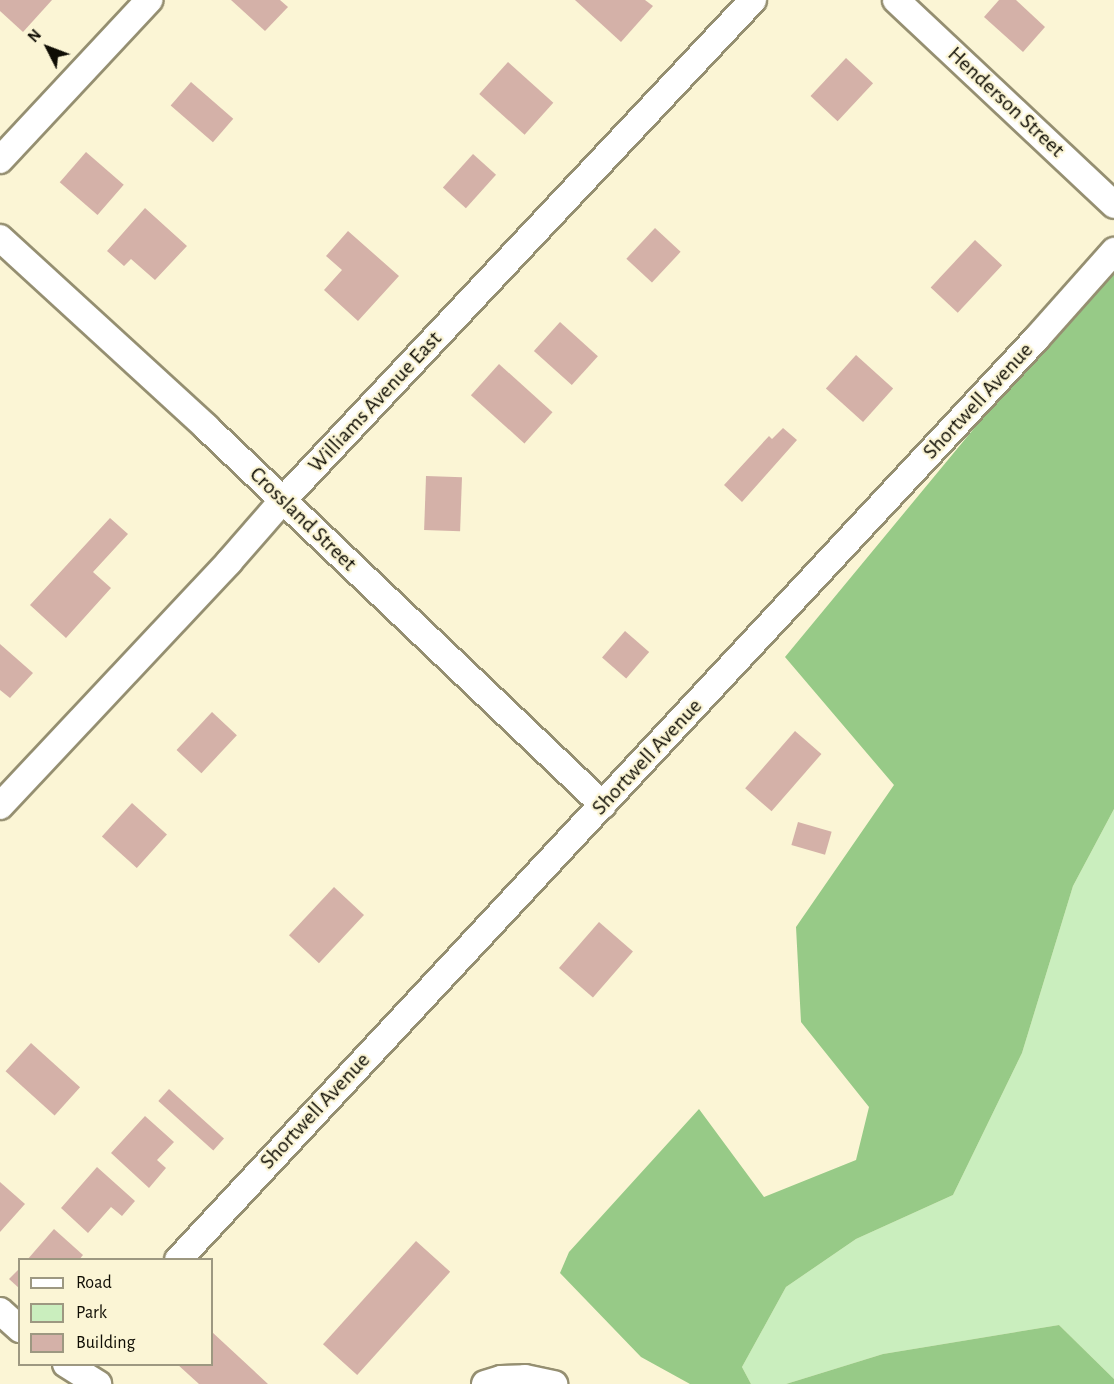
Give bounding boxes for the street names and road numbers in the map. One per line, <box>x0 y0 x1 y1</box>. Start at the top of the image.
street label: Henderson Street <box>942 41 1070 163</box>
street label: Williams Avenue East <box>303 326 447 478</box>
street label: Shortwell Avenue <box>917 337 1039 465</box>
street label: Crossland Street <box>244 461 362 577</box>
street label: Shortwell Avenue <box>586 693 708 821</box>
street label: Shortwell Avenue <box>254 1047 376 1175</box>

